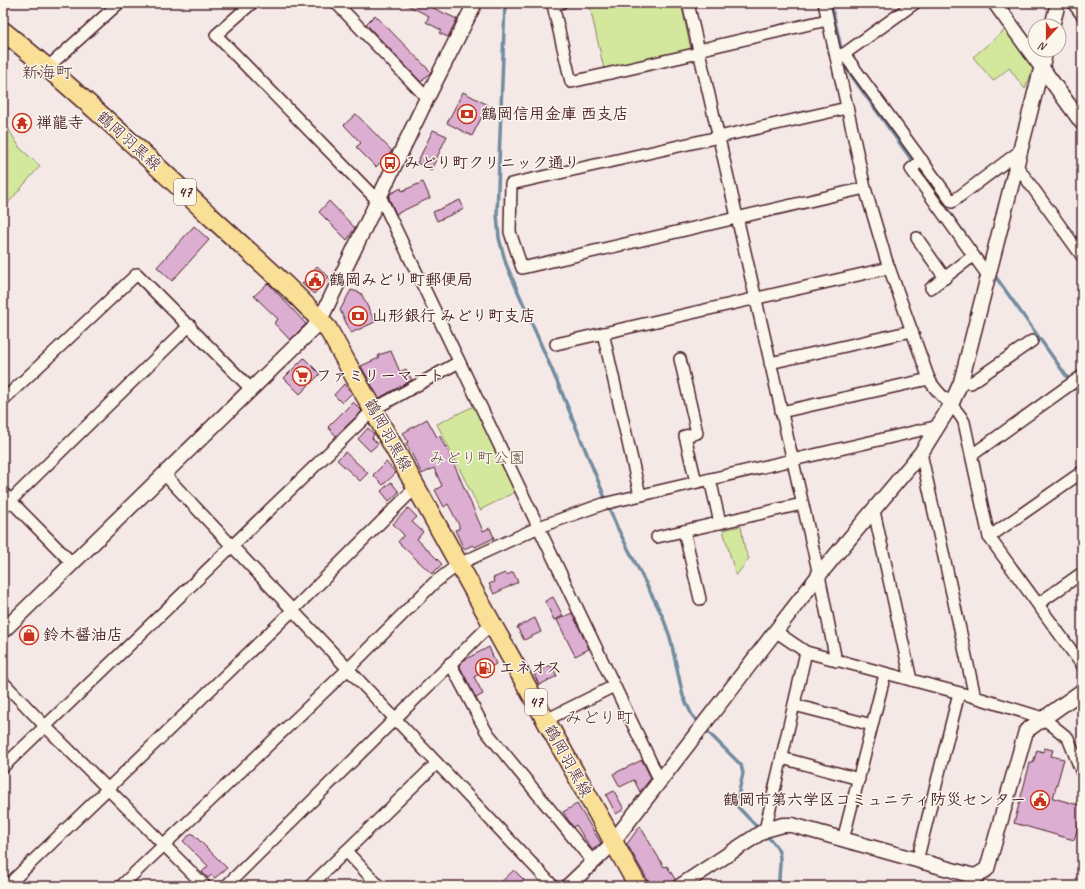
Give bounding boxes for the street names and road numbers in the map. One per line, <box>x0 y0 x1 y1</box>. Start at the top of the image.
street label: 鶴岡羽黒線 <box>93 107 165 175</box>
road number: 47 <box>174 179 196 205</box>
street label: 鶴岡羽黒線 <box>360 395 416 475</box>
road number: 47 <box>525 689 547 715</box>
street label: 鶴岡羽黒線 <box>540 721 596 801</box>

